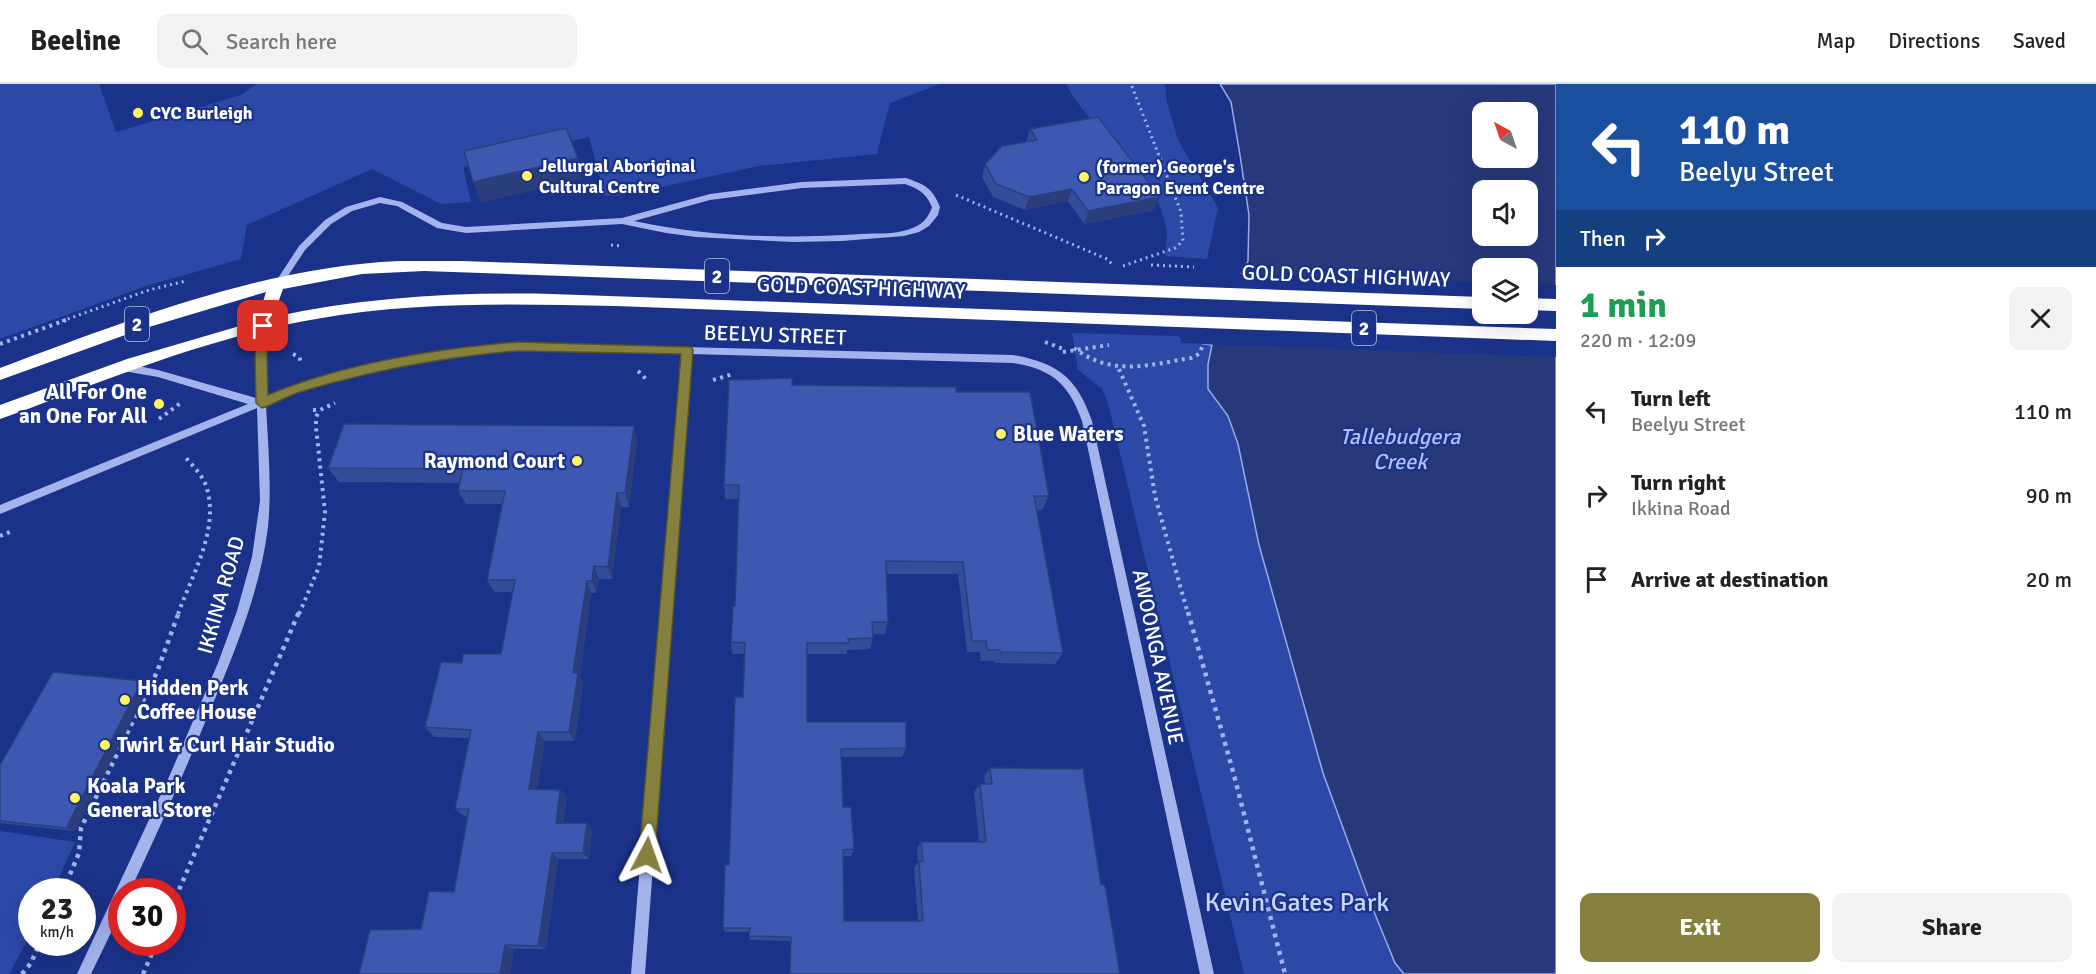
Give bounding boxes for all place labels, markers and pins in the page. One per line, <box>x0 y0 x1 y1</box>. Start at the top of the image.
place label: CYC Burleigh <box>150 102 253 124</box>
marker: CYC Burleigh <box>131 106 145 120</box>
place label: Jellurgal Aboriginal Cultural Centre <box>539 155 696 198</box>
place label: (former) George's Paragon Event Centre <box>1096 156 1265 199</box>
marker: Jellurgal Aboriginal Cultural Centre <box>520 169 534 183</box>
marker: (former) George's Paragon Event Centre <box>1077 170 1091 184</box>
pin <box>237 300 288 351</box>
place label: All For One an One For All <box>19 379 147 429</box>
marker: All For One an One For All <box>152 397 166 411</box>
place label: Blue Waters <box>1013 421 1123 447</box>
marker: Blue Waters <box>994 427 1008 441</box>
place label: Raymond Court <box>424 448 565 474</box>
marker: Raymond Court <box>570 454 584 468</box>
place label: Hidden Perk Coffee House <box>137 675 257 725</box>
marker: Hidden Perk Coffee House <box>118 693 132 707</box>
place label: Twirl & Curl Hair Studio <box>117 732 335 758</box>
marker: Twirl & Curl Hair Studio <box>98 738 112 752</box>
place label: Koala Park General Store <box>87 773 212 823</box>
marker: Koala Park General Store <box>68 791 82 805</box>

